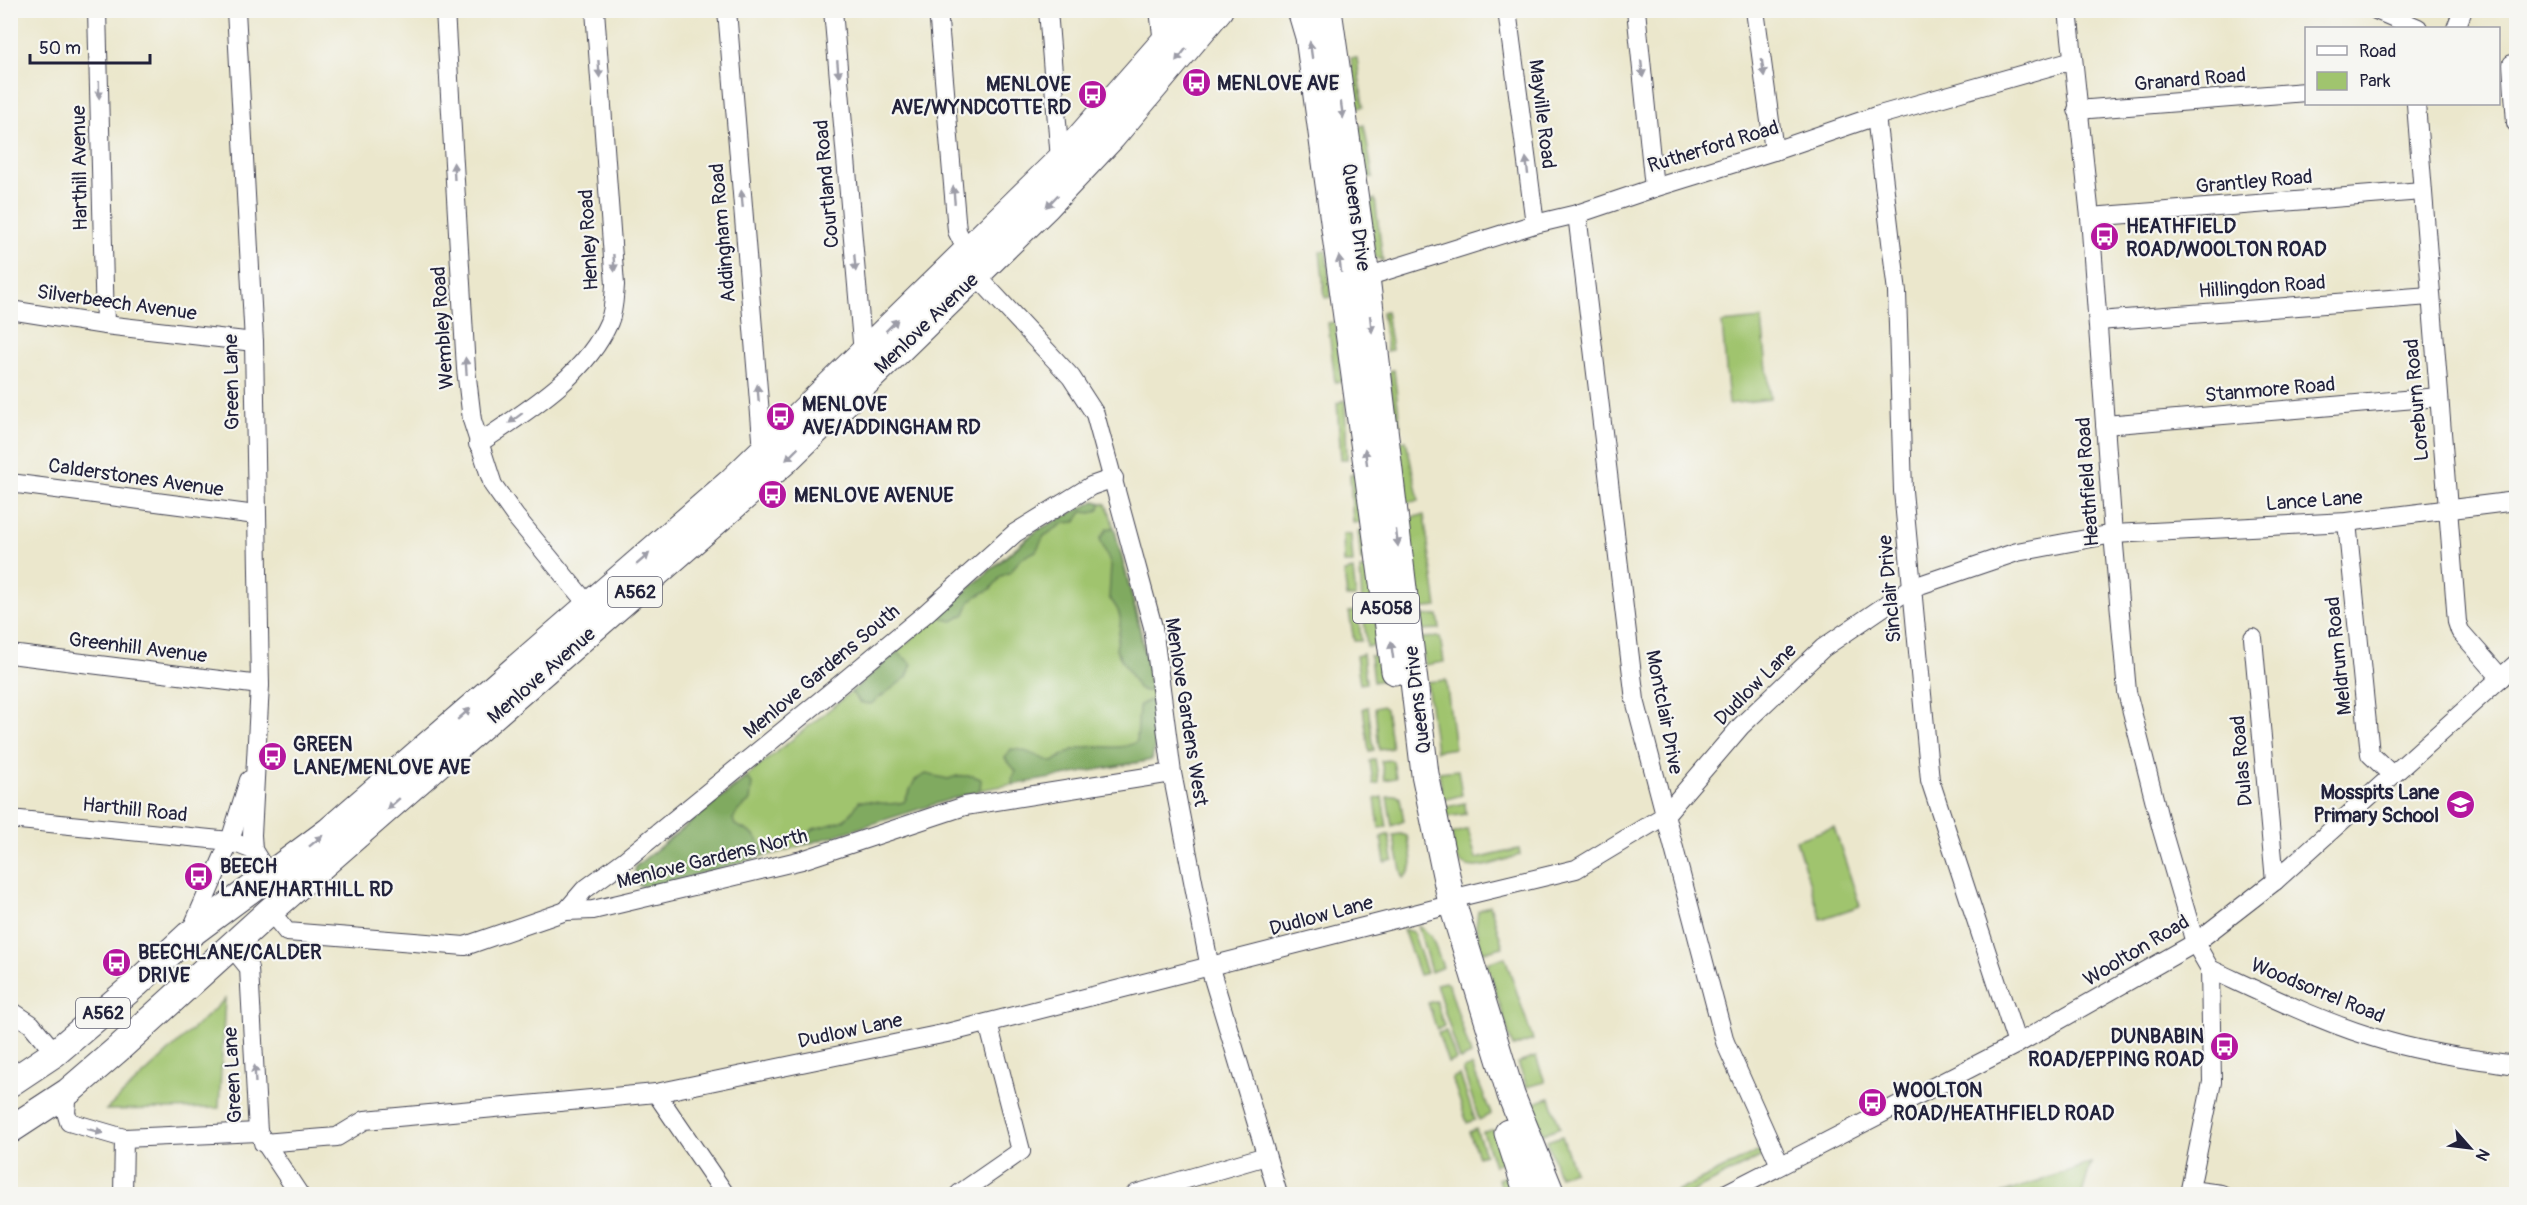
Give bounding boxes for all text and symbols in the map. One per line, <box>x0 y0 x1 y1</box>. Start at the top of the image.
scale bar <box>30 27 150 65</box>
legend <box>2305 27 2500 105</box>
text: 50 m <box>39 37 81 60</box>
one-way arrow <box>1306 40 1316 59</box>
text: Road <box>2359 40 2396 63</box>
one-way arrow <box>1175 47 1188 63</box>
street label: Mayville Road <box>1523 58 1562 170</box>
one-way arrow <box>595 59 604 78</box>
one-way arrow <box>833 59 843 78</box>
one-way arrow <box>1637 59 1647 78</box>
one-way arrow <box>1758 59 1767 78</box>
street label: Granard Road <box>2133 62 2247 97</box>
bus stop icon: MENLOVE AVE <box>1180 67 1212 99</box>
text: Park <box>2359 70 2391 93</box>
place label: MENLOVE AVE <box>1217 71 1340 96</box>
place label: MENLOVE AVE/WYNDCOTTE RD <box>891 72 1072 120</box>
bus stop icon: MENLOVE AVE/WYNDCOTTE RD <box>1076 79 1108 111</box>
one-way arrow <box>95 80 104 99</box>
one-way arrow <box>1338 101 1347 120</box>
street label: Harthill Avenue <box>66 105 93 231</box>
street label: Rutherford Road <box>1644 115 1782 178</box>
street label: Courtland Road <box>808 119 845 249</box>
one-way arrow <box>1522 156 1532 175</box>
one-way arrow <box>450 162 459 181</box>
street label: Addingham Road <box>704 162 741 304</box>
street label: Queens Drive <box>1337 162 1376 273</box>
street label: Grantley Road <box>2195 164 2314 199</box>
one-way arrow <box>949 186 959 205</box>
street label: Henley Road <box>573 189 604 291</box>
one-way arrow <box>737 189 747 208</box>
one-way arrow <box>1045 193 1059 208</box>
place label: HEATHFIELD ROAD/WOOLTON ROAD <box>2126 214 2327 262</box>
bus stop icon: HEATHFIELD ROAD/WOOLTON ROAD <box>2089 221 2121 253</box>
one-way arrow <box>609 254 618 273</box>
one-way arrow <box>850 254 860 273</box>
one-way arrow <box>1335 254 1344 273</box>
street label: Wembley Road <box>426 266 459 390</box>
street label: Menlove Avenue <box>869 267 984 379</box>
street label: Hillingdon Road <box>2198 270 2327 303</box>
street label: Silverbeech Avenue <box>36 279 198 326</box>
one-way arrow <box>1367 315 1376 334</box>
one-way arrow <box>885 318 900 332</box>
street label: Green Lane <box>218 334 245 430</box>
street label: Loreburn Road <box>2399 338 2434 462</box>
one-way arrow <box>461 357 471 376</box>
street label: Stanmore Road <box>2204 371 2336 408</box>
one-way arrow <box>753 383 763 402</box>
place label: MENLOVE AVE/ADDINGHAM RD <box>802 392 981 440</box>
bus stop icon: MENLOVE AVE/ADDINGHAM RD <box>765 400 797 432</box>
one-way arrow <box>508 412 524 424</box>
street label: Heathfield Road <box>2071 416 2104 548</box>
one-way arrow <box>784 447 799 461</box>
one-way arrow <box>1361 447 1370 466</box>
street label: Calderstones Avenue <box>47 453 225 502</box>
bus stop icon: MENLOVE AVENUE <box>757 479 789 511</box>
place label: MENLOVE AVENUE <box>794 483 954 508</box>
street label: Lance Lane <box>2265 485 2363 516</box>
one-way arrow <box>1392 529 1402 548</box>
street label: Sinclair Drive <box>1872 534 1907 644</box>
one-way arrow <box>635 553 650 566</box>
road number: A562 <box>608 577 662 607</box>
road number: A5058 <box>1353 593 1419 623</box>
street label: Meldrum Road <box>2320 595 2357 716</box>
street label: Menlove Gardens South <box>738 599 905 744</box>
street label: Menlove Gardens West <box>1159 616 1214 809</box>
street label: Menlove Avenue <box>482 621 601 729</box>
street label: Greenhill Avenue <box>67 627 209 668</box>
street label: Dudlow Lane <box>1709 638 1802 731</box>
one-way arrow <box>1387 641 1396 660</box>
street label: Queens Drive <box>1398 644 1437 755</box>
street label: Montclair Drive <box>1640 648 1689 776</box>
one-way arrow <box>456 708 471 721</box>
street label: Dulas Road <box>2225 715 2258 807</box>
place label: GREEN LANE/MENLOVE AVE <box>293 732 471 780</box>
bus stop icon: GREEN LANE/MENLOVE AVE <box>256 740 288 772</box>
place label: Mosspits Lane Primary School <box>2314 780 2440 828</box>
school or university icon: Mosspits Lane Primary School <box>2444 788 2476 820</box>
street label: Harthill Road <box>81 792 189 827</box>
one-way arrow <box>386 797 401 810</box>
street label: Menlove Gardens North <box>614 823 810 894</box>
one-way arrow <box>308 835 324 848</box>
place label: BEECH LANE/HARTHILL RD <box>220 854 393 902</box>
bus stop icon: BEECH LANE/HARTHILL RD <box>183 861 215 893</box>
street label: Dudlow Lane <box>1267 890 1376 941</box>
street label: Woolton Road <box>2079 909 2194 992</box>
place label: BEECHLANE/CALDER DRIVE <box>138 940 322 988</box>
bus stop icon: BEECHLANE/CALDER DRIVE <box>101 947 133 979</box>
street label: Woodsorrel Road <box>2247 952 2388 1029</box>
road number: A562 <box>76 998 130 1028</box>
street label: Dudlow Lane <box>796 1007 905 1054</box>
place label: DUNBABIN ROAD/EPPING ROAD <box>2028 1024 2204 1072</box>
street label: Green Lane <box>217 1026 247 1124</box>
bus stop icon: DUNBABIN ROAD/EPPING ROAD <box>2209 1031 2241 1063</box>
one-way arrow <box>250 1064 259 1083</box>
place label: WOOLTON ROAD/HEATHFIELD ROAD <box>1893 1078 2115 1126</box>
bus stop icon: WOOLTON ROAD/HEATHFIELD ROAD <box>1856 1086 1888 1118</box>
north arrow <box>2440 1118 2500 1178</box>
one-way arrow <box>86 1126 104 1136</box>
text: N <box>2471 1145 2494 1164</box>

